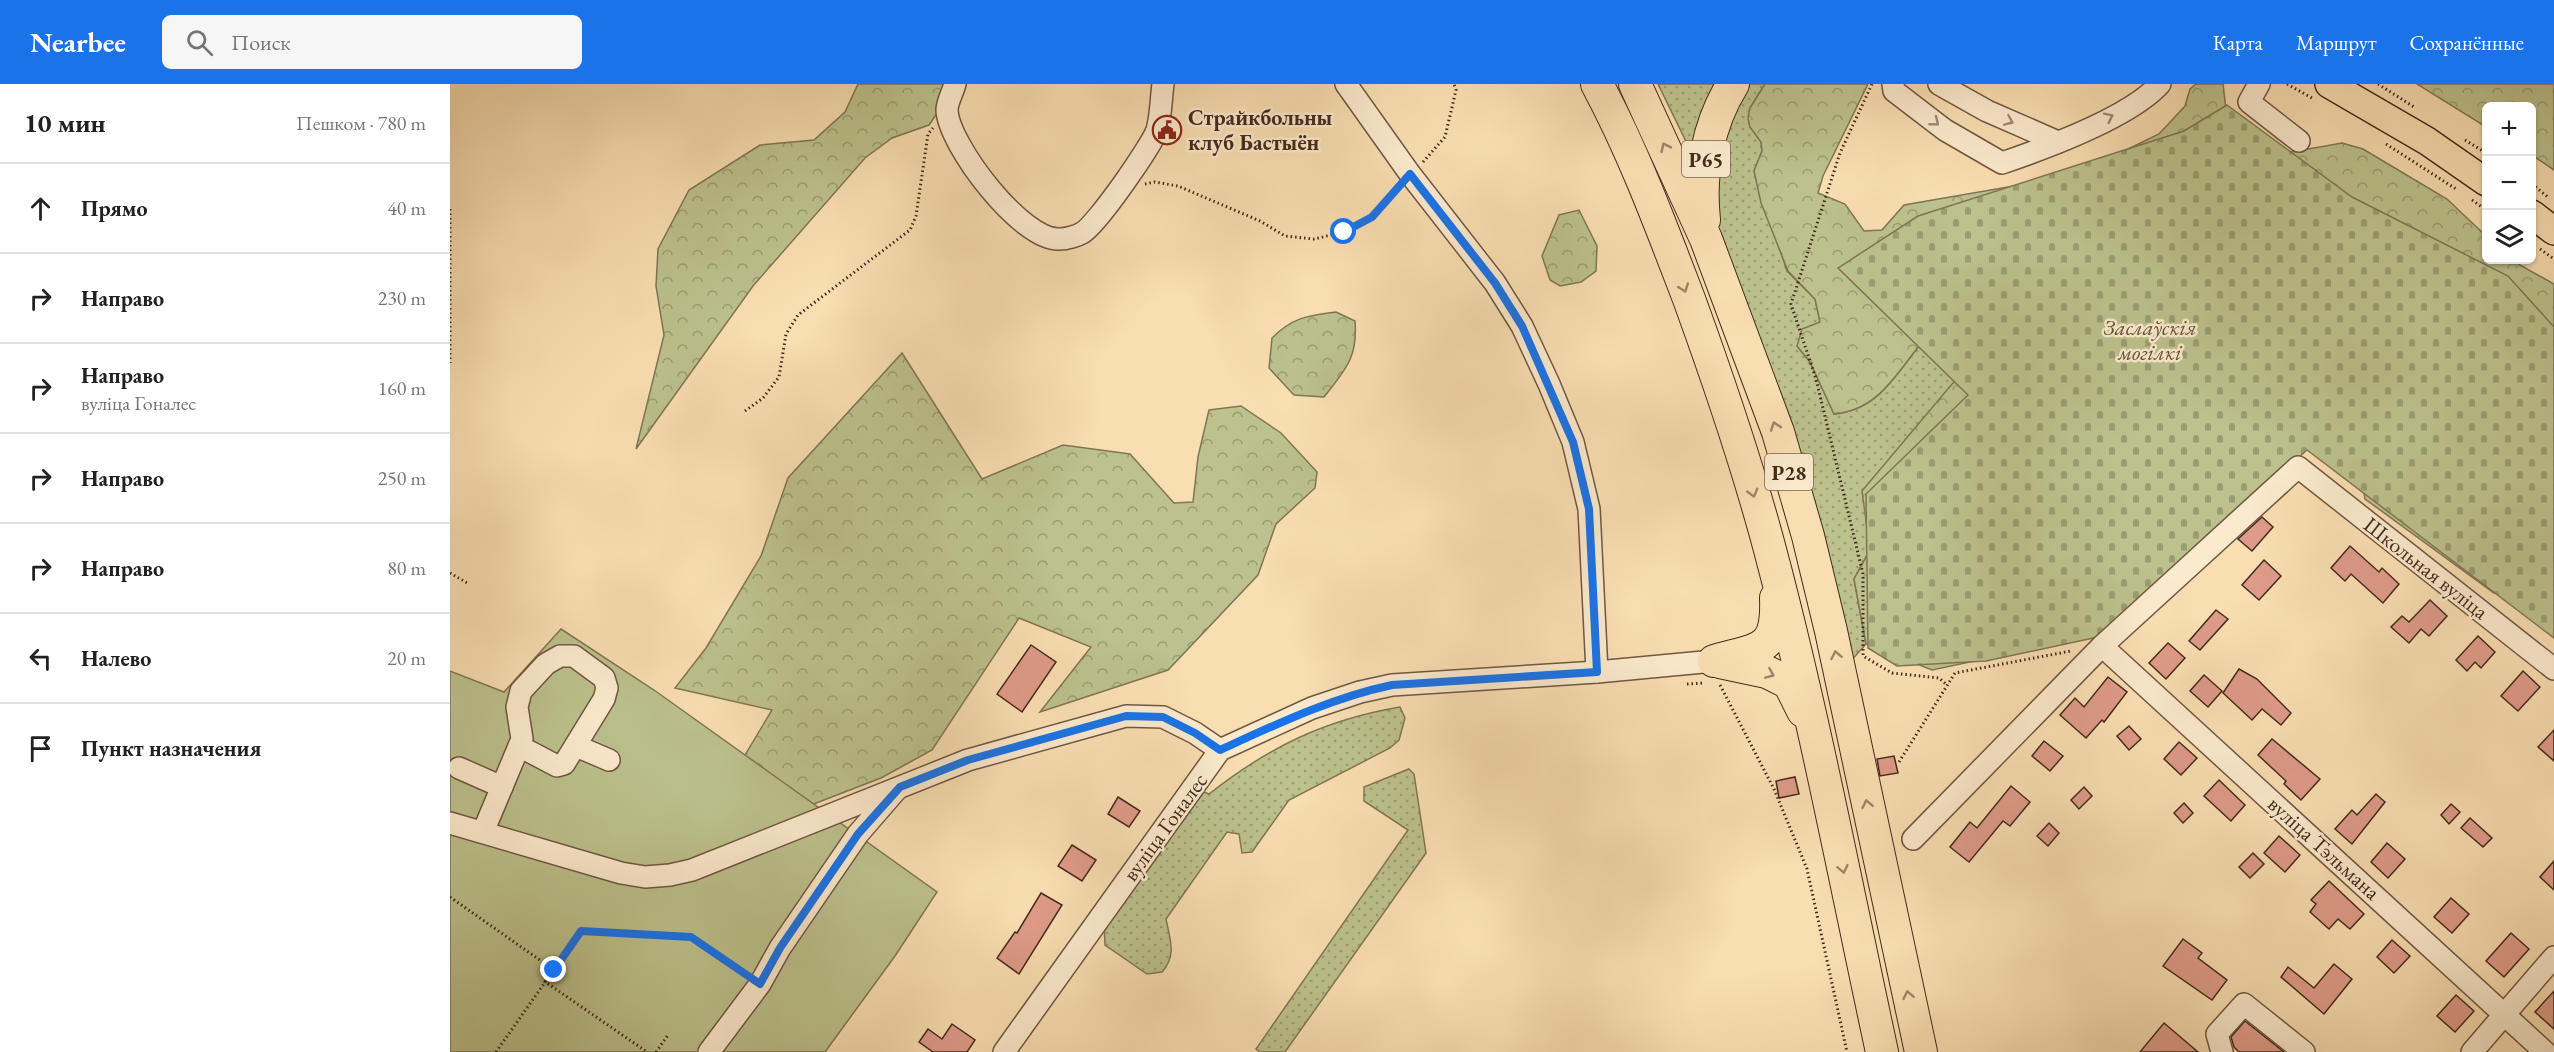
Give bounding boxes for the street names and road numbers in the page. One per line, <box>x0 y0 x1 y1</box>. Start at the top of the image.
road number: Р65 <box>1682 141 1730 177</box>
road number: Р28 <box>1765 454 1813 490</box>
street label: Школьная вуліца <box>2358 510 2495 626</box>
street label: вуліца Гоналес <box>1116 767 1214 887</box>
street label: вуліца Тэльмана <box>2262 790 2387 906</box>

